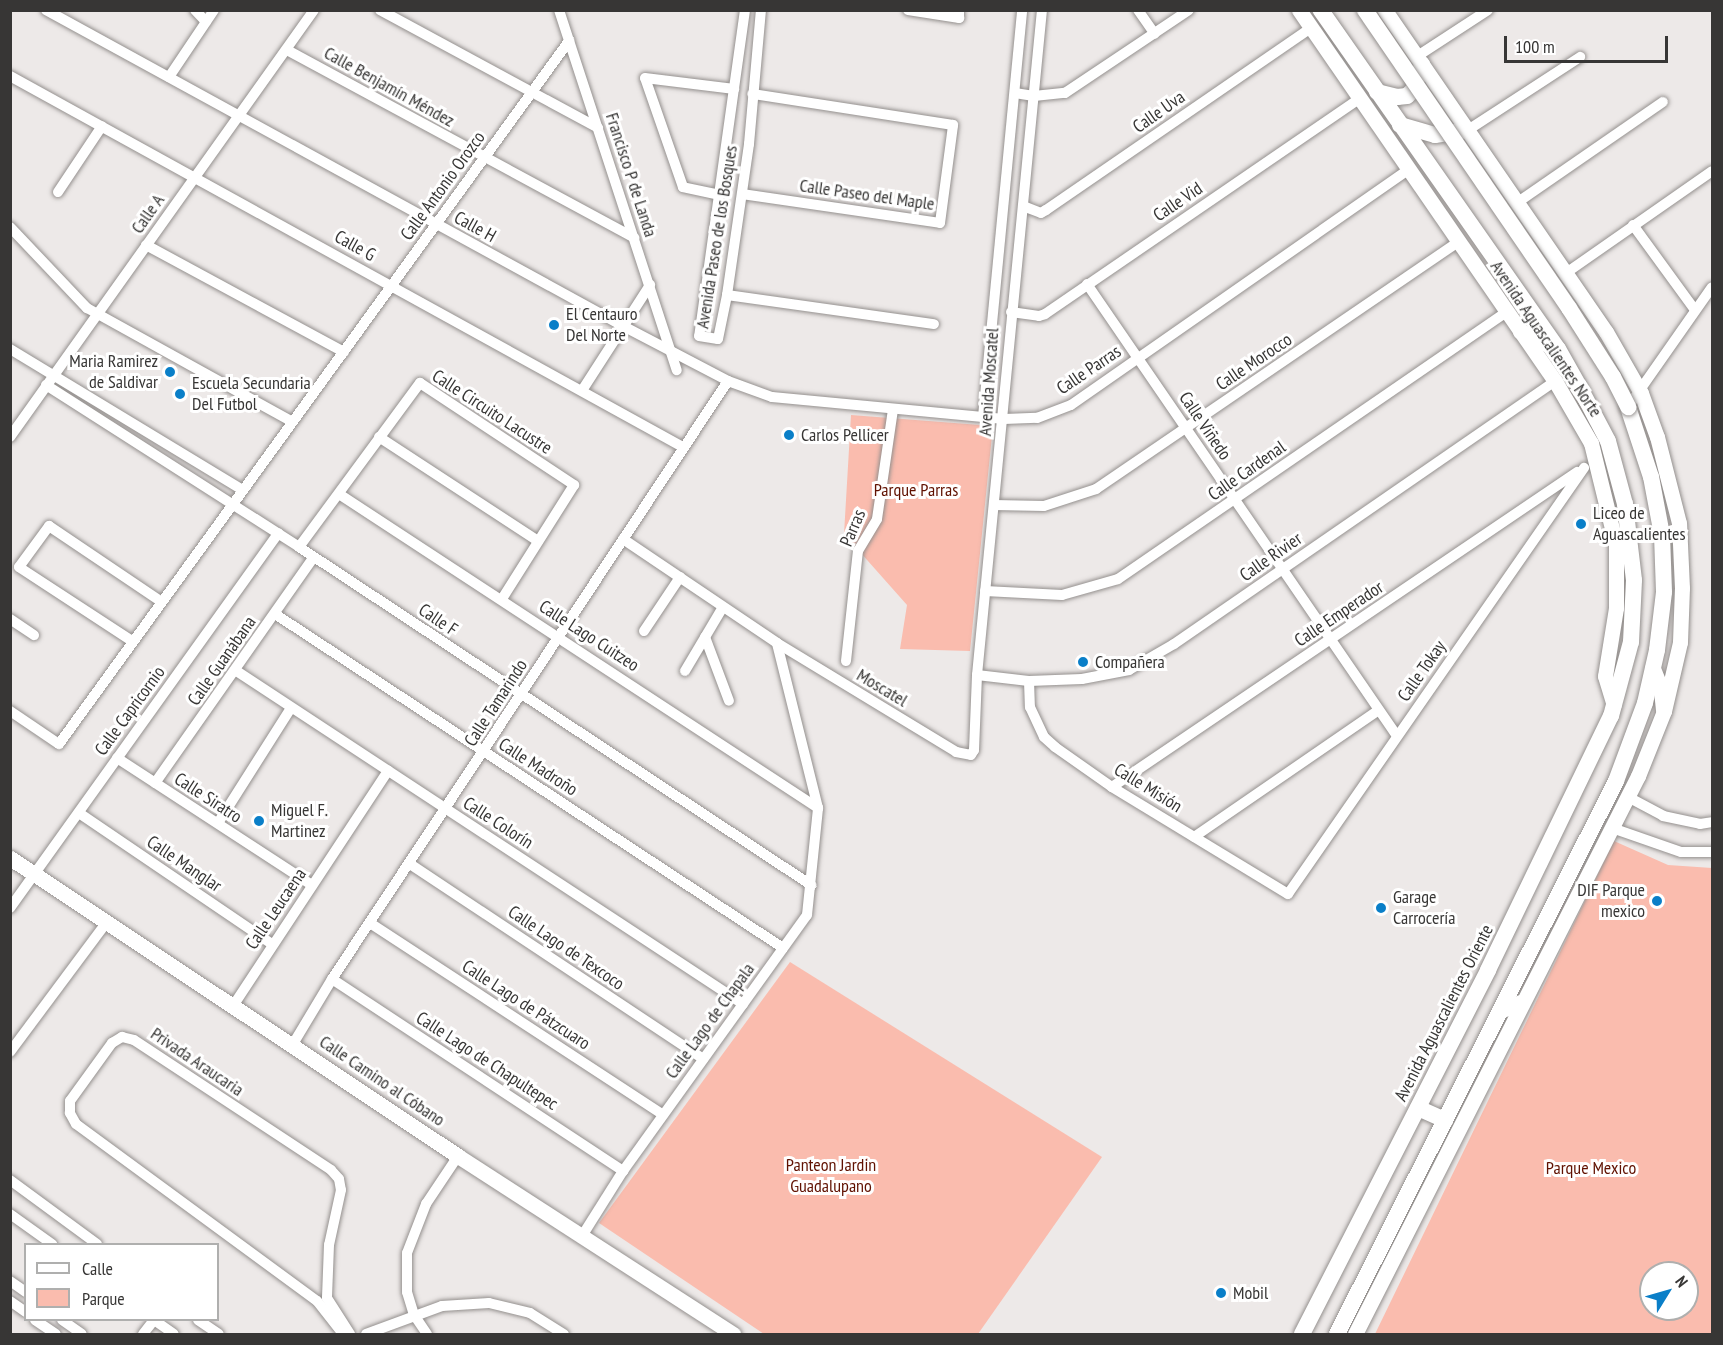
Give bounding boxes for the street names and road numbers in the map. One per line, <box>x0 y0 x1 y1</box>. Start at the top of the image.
street label: Calle Benjamín Méndez <box>320 42 458 132</box>
street label: Calle Uva <box>1129 86 1189 138</box>
street label: Francisco P de Landa <box>601 110 661 240</box>
street label: Calle Antonio Orozco <box>396 127 490 245</box>
street label: Avenida Paseo de los Bosques <box>692 144 742 330</box>
street label: Calle Paseo del Maple <box>798 175 936 215</box>
street label: Calle Vid <box>1149 178 1207 226</box>
street label: Calle A <box>127 190 169 238</box>
street label: Calle H <box>450 207 500 247</box>
street label: Calle G <box>331 226 379 266</box>
street label: Avenida Aguascalientes Norte <box>1485 257 1607 421</box>
street label: Avenida Moscatel <box>974 327 1004 437</box>
street label: Calle Morocco <box>1212 329 1296 395</box>
street label: Calle Parras <box>1053 341 1125 399</box>
street label: Calle Circuito Lacustre <box>428 365 556 459</box>
street label: Calle Viñedo <box>1174 388 1236 464</box>
street label: Calle Cardenal <box>1204 436 1290 506</box>
street label: Parras <box>836 506 870 550</box>
street label: Calle Rivier <box>1236 528 1306 586</box>
street label: Calle Emperador <box>1291 576 1387 652</box>
street label: Calle Lago Cuitzeo <box>535 596 643 676</box>
street label: Calle F <box>414 599 462 641</box>
street label: Calle Guanábana <box>183 612 261 710</box>
street label: Calle Tokay <box>1393 636 1451 706</box>
street label: Calle Tamarindo <box>460 655 532 751</box>
street label: Calle Capricornio <box>90 662 170 760</box>
street label: Moscatel <box>853 664 911 712</box>
street label: Calle Madroño <box>495 734 581 800</box>
street label: Calle Misión <box>1110 759 1186 817</box>
street label: Calle Siratro <box>170 768 246 828</box>
street label: Calle Colorín <box>459 792 537 854</box>
street label: Calle Manglar <box>143 831 225 897</box>
street label: Calle Leucaena <box>241 864 311 954</box>
street label: Calle Lago de Texcoco <box>504 901 628 995</box>
street label: Avenida Aguascalientes Oriente <box>1390 921 1498 1105</box>
street label: Calle Lago de Pátzcuaro <box>458 956 594 1054</box>
street label: Calle Lago de Chapala <box>661 959 759 1083</box>
street label: Calle Lago de Chapultepec <box>412 1007 562 1115</box>
street label: Privada Araucaria <box>146 1023 248 1101</box>
street label: Calle Camino al Cóbano <box>315 1031 449 1131</box>

